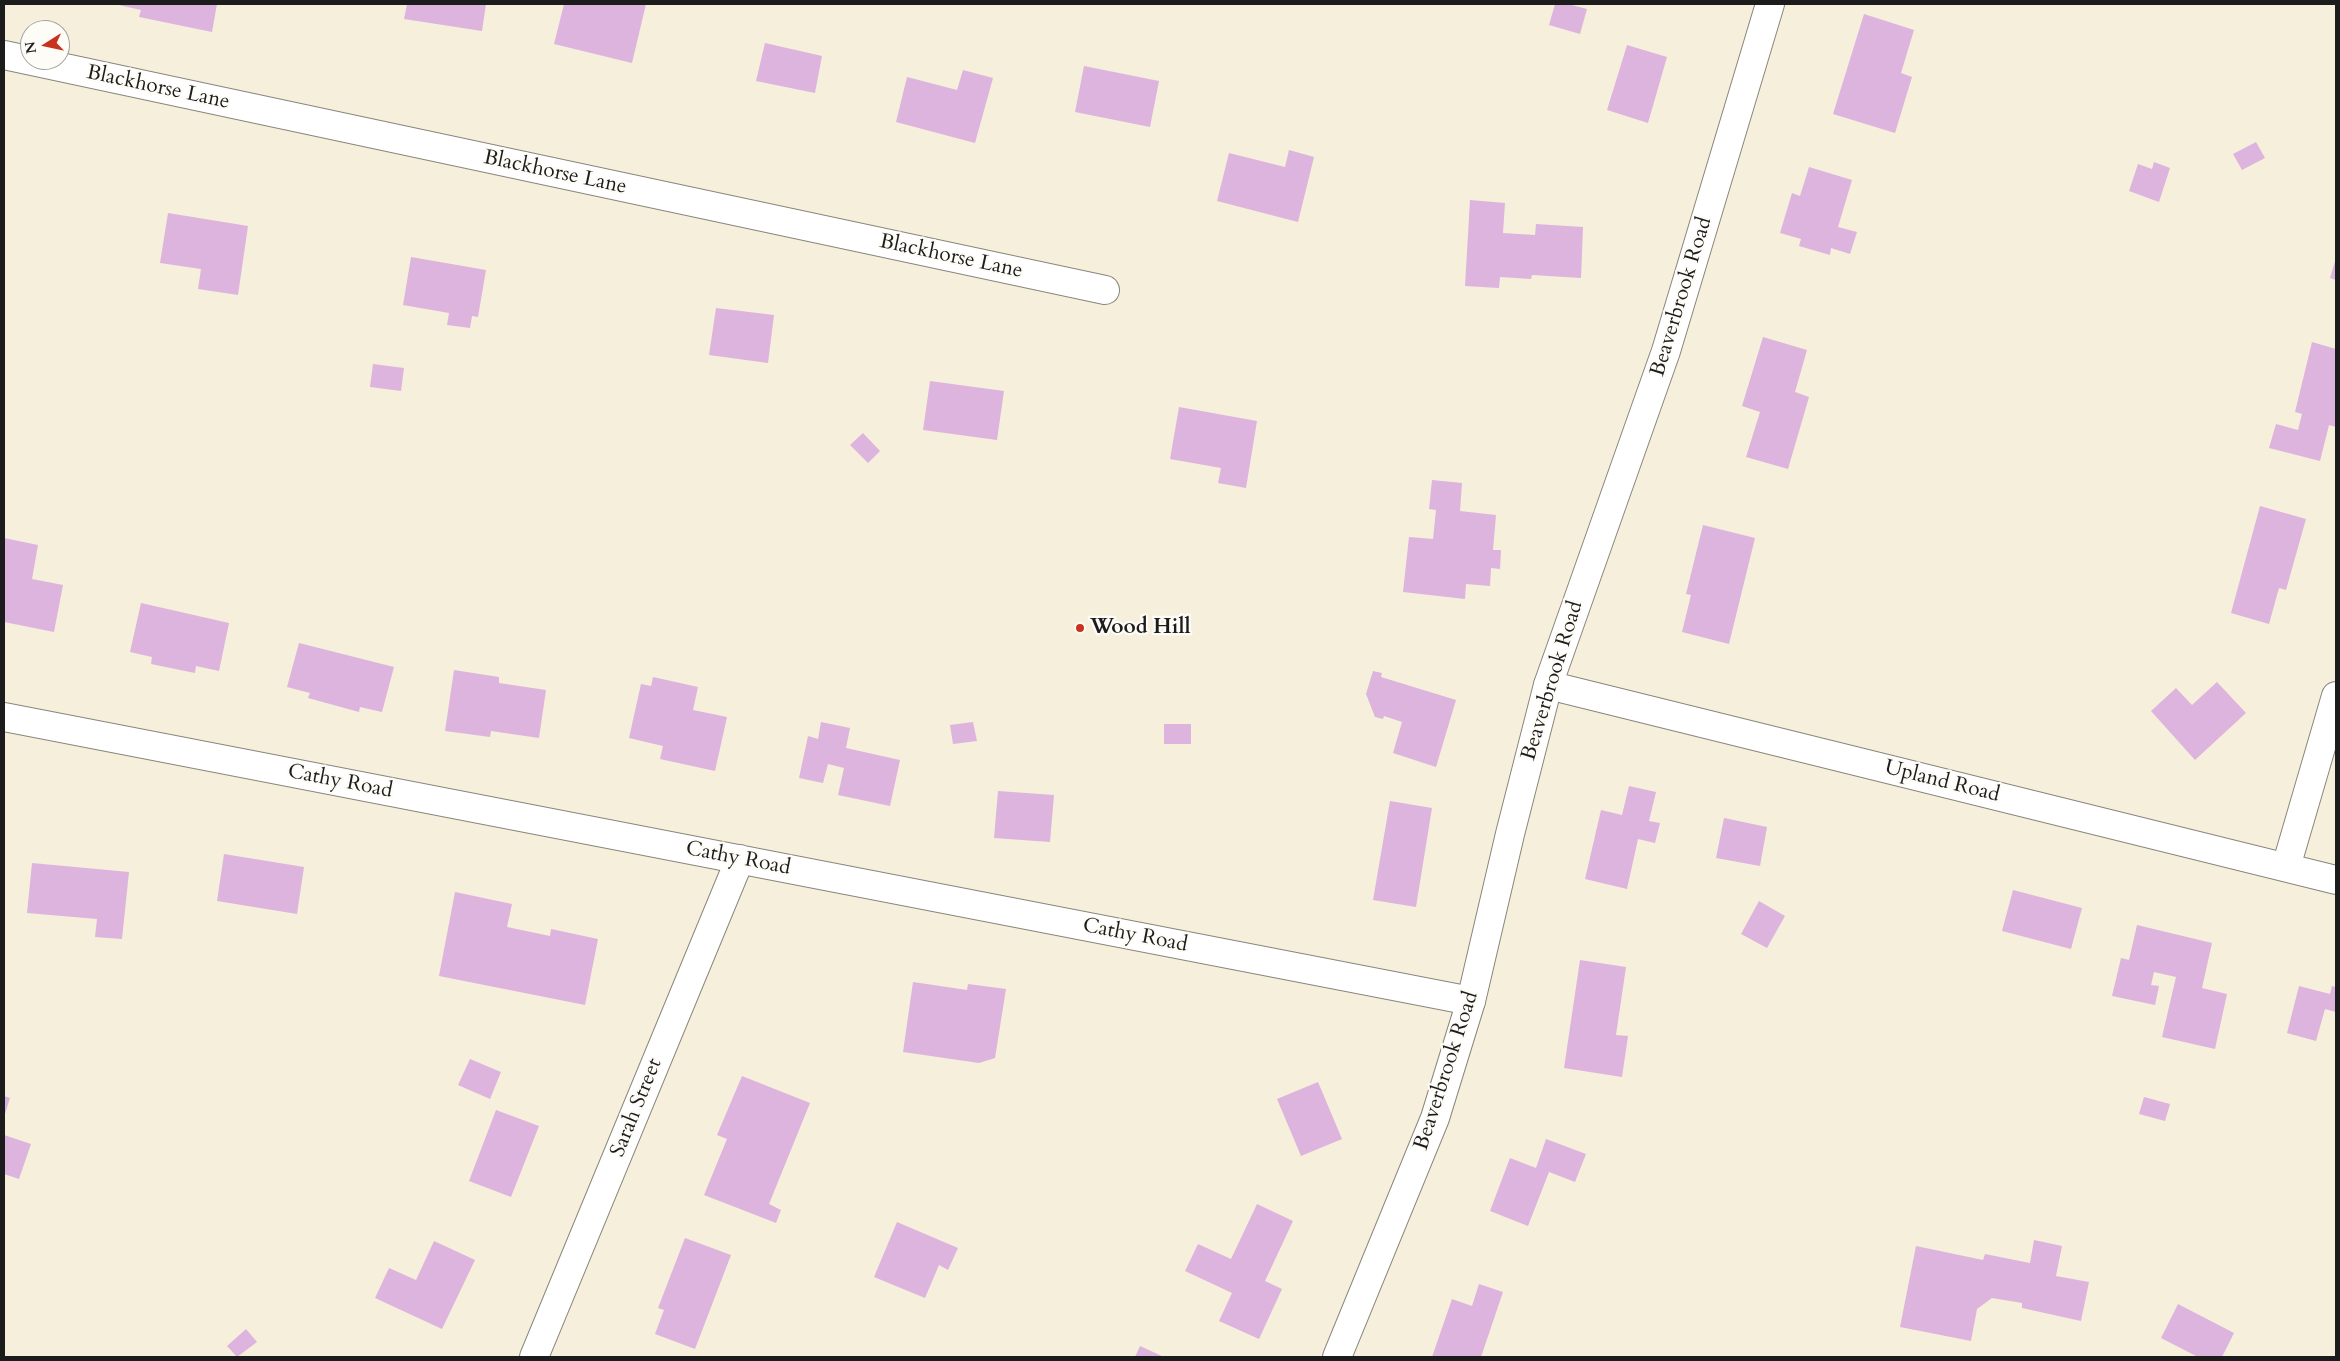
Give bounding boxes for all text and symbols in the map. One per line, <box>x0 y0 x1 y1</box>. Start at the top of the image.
north arrow <box>20 20 70 70</box>
text: N <box>20 40 41 55</box>
street label: Blackhorse Lane <box>84 61 232 115</box>
street label: Blackhorse Lane <box>481 146 629 200</box>
street label: Beaverbrook Road <box>1646 214 1718 380</box>
street label: Blackhorse Lane <box>877 230 1025 284</box>
street label: Beaverbrook Road <box>1517 598 1589 764</box>
place label: Wood Hill <box>1090 615 1191 641</box>
marker: Wood Hill <box>1074 622 1086 634</box>
street label: Upland Road <box>1882 756 2002 808</box>
street label: Cathy Road <box>285 760 395 804</box>
street label: Cathy Road <box>683 837 793 881</box>
street label: Cathy Road <box>1080 914 1190 958</box>
street label: Beaverbrook Road <box>1409 988 1485 1154</box>
street label: Sarah Street <box>606 1055 668 1161</box>

